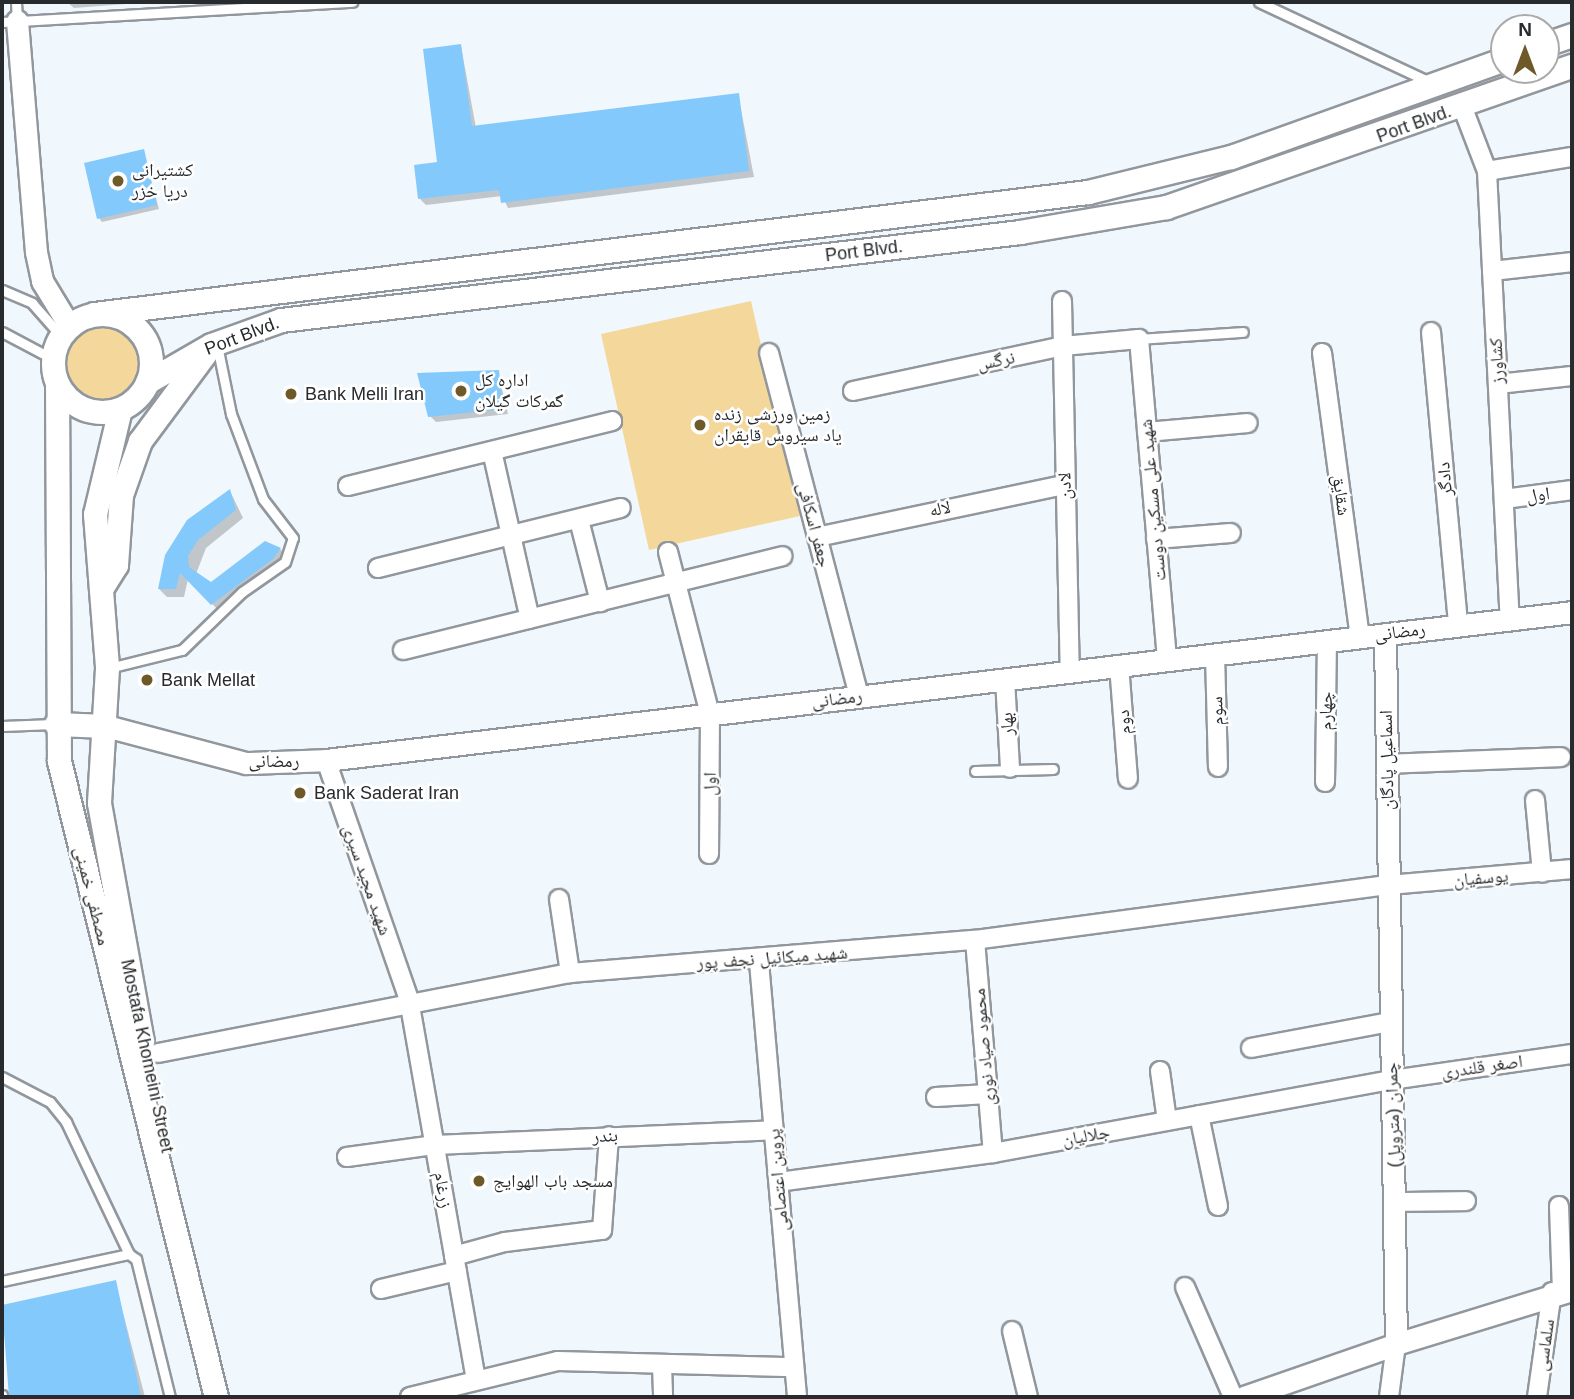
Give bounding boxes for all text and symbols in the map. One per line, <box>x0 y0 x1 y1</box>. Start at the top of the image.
north arrow <box>1490 14 1560 84</box>
text: N <box>1518 19 1532 40</box>
street label: Port Blvd. <box>1374 101 1454 147</box>
place label: کشتیرانی دریا خزر <box>132 160 193 202</box>
marker: کشتیرانی دریا خزر <box>110 173 126 189</box>
street label: Port Blvd. <box>824 236 904 266</box>
street label: Port Blvd. <box>202 312 282 360</box>
street label: کشاورز <box>1485 337 1509 385</box>
street label: نرگس <box>975 346 1017 376</box>
place label: اداره کل گمرکات گیلان <box>475 370 564 412</box>
place label: Bank Melli Iran <box>305 383 424 405</box>
marker: اداره کل گمرکات گیلان <box>453 383 469 399</box>
marker: Bank Melli Iran <box>283 386 299 402</box>
place label: زمین ورزشی زنده یاد سیروس قایقران <box>714 404 842 446</box>
marker: زمین ورزشی زنده یاد سیروس قایقران <box>692 417 708 433</box>
street label: شهید علی مسکین دوست <box>1135 418 1171 582</box>
street label: دادگر <box>1433 461 1457 497</box>
street label: لادن <box>1054 472 1076 500</box>
street label: شقایق <box>1327 473 1355 517</box>
street label: جعفر اسکافی <box>792 480 836 570</box>
street label: اول <box>1525 483 1551 507</box>
street label: لاله <box>927 496 953 522</box>
street label: رمضانی <box>1373 618 1427 646</box>
place label: Bank Mellat <box>161 669 255 691</box>
marker: Bank Mellat <box>139 672 155 688</box>
street label: رمضانی <box>810 685 864 713</box>
street label: چهارم <box>1315 692 1337 730</box>
street label: سوم <box>1206 696 1228 726</box>
street label: دوم <box>1112 709 1136 735</box>
street label: اسماعیل پادگان <box>1375 710 1399 810</box>
street label: بهار <box>996 712 1018 736</box>
street label: رمضانی <box>248 750 300 772</box>
street label: اول <box>699 772 721 796</box>
place label: Bank Saderat Iran <box>314 782 459 804</box>
marker: Bank Saderat Iran <box>292 785 308 801</box>
street label: شهید مجید سیری <box>338 822 396 938</box>
street label: مصطفی خمینی <box>69 844 115 948</box>
street label: یوسفیان <box>1453 865 1509 891</box>
street label: شهید میکائیل نجف پور <box>696 942 848 974</box>
street label: Mostafa Khomeini Street <box>116 957 178 1155</box>
street label: محمود صیاد نوری <box>968 987 1000 1107</box>
street label: اصغر قلندری <box>1440 1051 1524 1083</box>
street label: چمران (متروپل) <box>1380 1062 1406 1168</box>
street label: جلالیان <box>1061 1121 1111 1151</box>
street label: بندر <box>592 1125 618 1147</box>
street label: پروین اعتصامی <box>763 1128 793 1232</box>
street label: زرغام <box>429 1170 457 1210</box>
place label: مسجد باب الهوایج <box>493 1170 613 1192</box>
marker: مسجد باب الهوایج <box>471 1173 487 1189</box>
street label: سلماسی <box>1531 1318 1559 1372</box>

